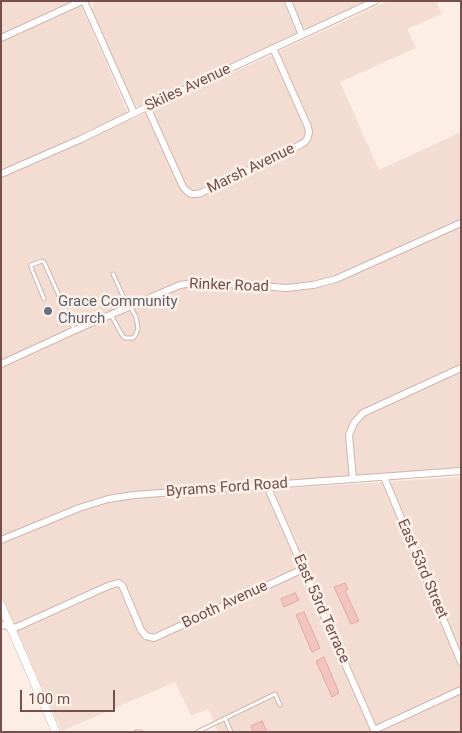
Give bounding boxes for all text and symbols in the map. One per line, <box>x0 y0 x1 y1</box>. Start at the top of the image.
street label: Skiles Avenue <box>142 60 234 116</box>
street label: Marsh Avenue <box>204 140 298 198</box>
street label: Rinker Road <box>189 276 269 296</box>
place label: Grace Community Church <box>58 293 178 328</box>
marker: Grace Community Church <box>42 305 54 317</box>
street label: Byrams Ford Road <box>165 475 289 501</box>
street label: East 53rd Street <box>393 516 451 622</box>
street label: East 53rd Terrace <box>289 552 353 666</box>
street label: Booth Avenue <box>179 577 271 633</box>
scale bar <box>22 680 118 712</box>
text: 100 m <box>28 690 70 708</box>

